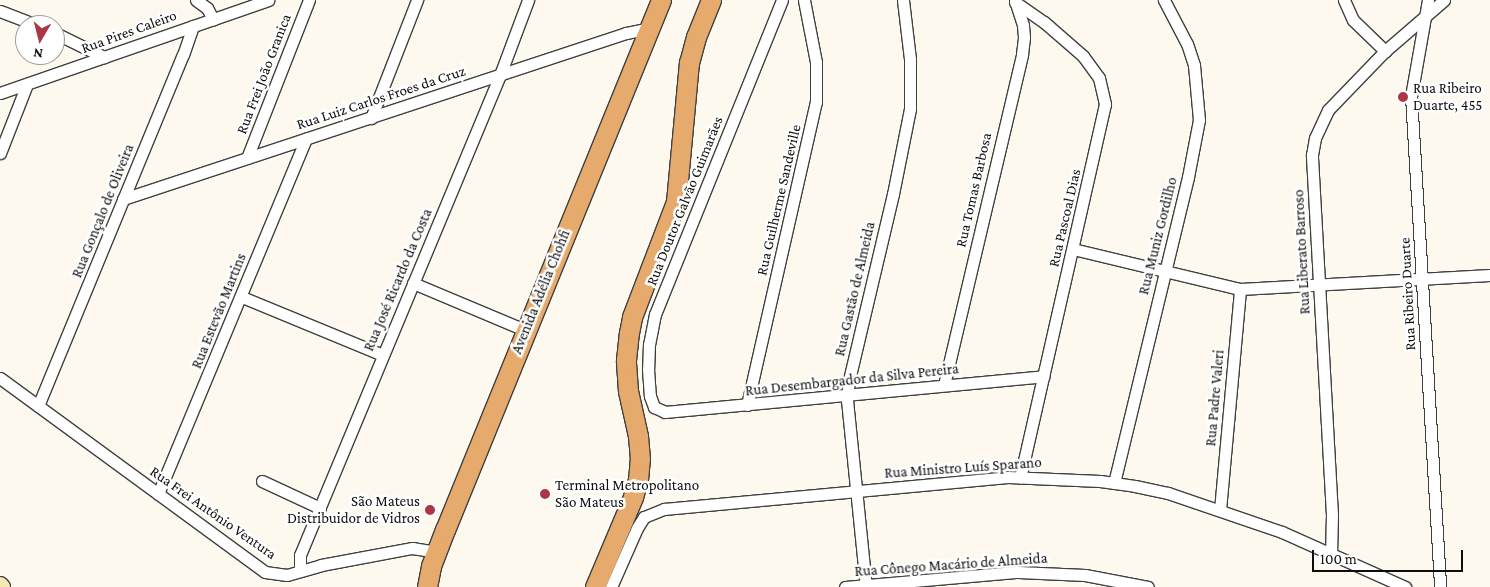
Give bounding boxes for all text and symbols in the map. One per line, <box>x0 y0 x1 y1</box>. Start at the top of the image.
street label: Rua Pires Caleiro <box>79 6 179 58</box>
street label: Rua Frei João Granica <box>233 11 295 137</box>
north arrow <box>15 15 65 65</box>
text: N <box>32 45 44 62</box>
street label: Rua Luiz Carlos Froes da Cruz <box>294 62 468 134</box>
place label: Rua Ribeiro Duarte, 455 <box>1413 79 1482 114</box>
marker: Rua Ribeiro Duarte, 455 <box>1397 91 1409 103</box>
street label: Rua Doutor Galvão Guimarães <box>643 114 727 288</box>
street label: Rua Guilherme Sandeville <box>753 123 805 277</box>
street label: Rua Tomas Barbosa <box>952 131 996 249</box>
street label: Rua Gonçalo de Oliveira <box>68 141 138 281</box>
street label: Rua Pascoal Dias <box>1045 167 1085 269</box>
street label: Rua Muniz Gordilho <box>1135 175 1181 297</box>
street label: Rua Liberato Barroso <box>1290 189 1314 315</box>
street label: Rua José Ricardo da Costa <box>360 206 436 354</box>
street label: Rua Gastão de Almeida <box>831 220 879 358</box>
street label: Avenida Adélia Chohfi <box>508 227 574 357</box>
street label: Rua Ribeiro Duarte <box>1396 237 1420 351</box>
street label: Rua Estevão Martins <box>188 251 250 371</box>
street label: Rua Padre Valeri <box>1202 349 1228 447</box>
street label: Rua Desembargador da Silva Pereira <box>744 360 960 400</box>
street label: Rua Ministro Luís Sparano <box>884 454 1042 482</box>
street label: Rua Frei Antônio Ventura <box>146 463 280 563</box>
place label: Terminal Metropolitano São Mateus <box>555 476 699 511</box>
marker: Terminal Metropolitano São Mateus <box>539 488 551 500</box>
place label: São Mateus Distribuidor de Vidros <box>287 492 420 527</box>
marker: São Mateus Distribuidor de Vidros <box>424 504 436 516</box>
scale bar <box>1315 540 1466 572</box>
street label: Rua Cônego Macário de Almeida <box>854 549 1048 581</box>
text: 100 m <box>1320 551 1357 567</box>

